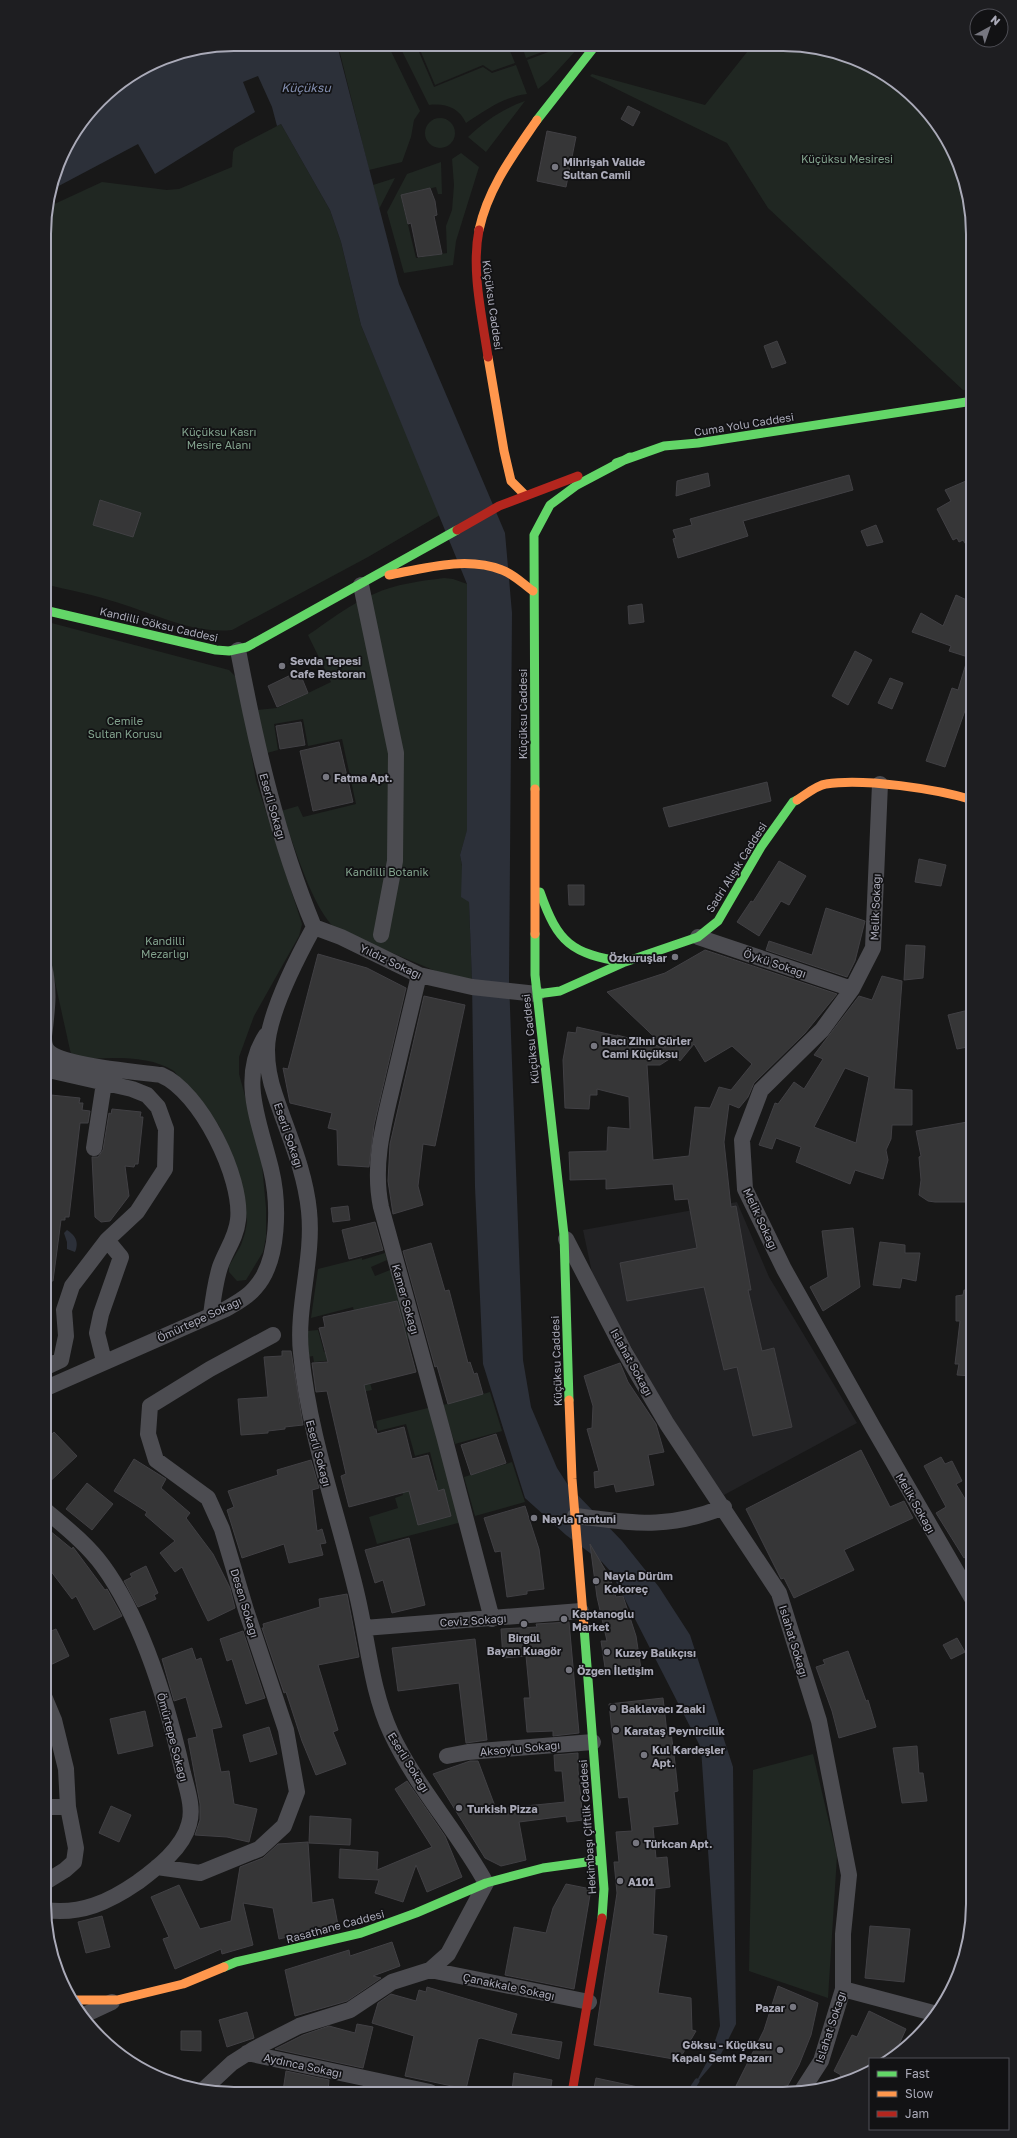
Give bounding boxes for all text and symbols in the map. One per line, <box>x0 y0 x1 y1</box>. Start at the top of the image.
north arrow <box>969 8 1009 48</box>
text: N <box>988 12 1003 28</box>
water label: Küçüksu <box>281 80 331 95</box>
park label: Küçüksu Mesiresi <box>801 152 893 165</box>
place label: Mihrişah Valide Sultan Camii <box>563 155 646 181</box>
marker: Mihrişah Valide Sultan Camii <box>550 162 560 172</box>
street label: Küçüksu Caddesi <box>480 259 506 351</box>
street label: Cuma Yolu Caddesi <box>693 410 795 438</box>
park label: Küçüksu Kasrı Mesire Alanı <box>182 425 256 451</box>
street label: Kandilli Göksu Caddesi <box>99 604 220 644</box>
place label: Sevda Tepesi Cafe Restoran <box>290 654 366 680</box>
marker: Sevda Tepesi Cafe Restoran <box>277 661 287 671</box>
street label: Küçüksu Caddesi <box>516 669 529 759</box>
park label: Cemile Sultan Korusu <box>88 714 162 740</box>
street label: Eserli Sokağı <box>257 771 289 841</box>
place label: Fatma Apt. <box>334 771 393 784</box>
marker: Fatma Apt. <box>321 772 331 782</box>
street label: Sadri Alışık Caddesi <box>703 820 769 914</box>
park label: Kandilli Botanik <box>345 865 429 878</box>
street label: Melik Sokağı <box>867 873 883 941</box>
park label: Kandilli Mezarlığı <box>141 934 189 960</box>
street label: Yıldız Sokağı <box>358 941 424 981</box>
street label: Öykü Sokağı <box>742 946 808 980</box>
place label: Özkuruşlar <box>609 951 668 964</box>
marker: Özkuruşlar <box>670 952 680 962</box>
street label: Küçüksu Caddesi <box>519 993 541 1085</box>
place label: Hacı Zihni Gürler Cami Küçüksu <box>602 1034 692 1060</box>
marker: Hacı Zihni Gürler Cami Küçüksu <box>589 1041 599 1051</box>
street label: Eserli Sokağı <box>272 1101 306 1169</box>
street label: Melik Sokağı <box>741 1186 781 1252</box>
street label: Kamer Sokağı <box>390 1262 422 1336</box>
street label: Ömürtepe Sokağı <box>155 1294 243 1344</box>
street label: Küçüksu Caddesi <box>548 1315 564 1406</box>
street label: Islahat Sokağı <box>608 1326 656 1398</box>
street label: Eserli Sokağı <box>304 1418 334 1488</box>
street label: Melik Sokağı <box>894 1471 938 1535</box>
place label: Nayla Tantuni <box>542 1512 616 1525</box>
marker: Nayla Tantuni <box>529 1513 539 1523</box>
street label: Desen Sokağı <box>228 1567 262 1639</box>
place label: Nayla Dürüm Kokoreç <box>604 1569 673 1595</box>
marker: Nayla Dürüm Kokoreç <box>591 1576 601 1586</box>
street label: Islahat Sokağı <box>777 1603 811 1679</box>
place label: Kaptanoğlu Market <box>572 1607 634 1633</box>
street label: Ceviz Sokağı <box>439 1611 507 1629</box>
marker: Kaptanoğlu Market <box>559 1614 569 1624</box>
marker: Birgül Bayan Kuagör <box>519 1619 529 1629</box>
place label: Birgül Bayan Kuagör <box>487 1631 562 1657</box>
place label: Kuzey Balıkçısı <box>615 1646 696 1659</box>
marker: Kuzey Balıkçısı <box>602 1647 612 1657</box>
place label: Özgen İletişim <box>577 1664 654 1677</box>
marker: Özgen İletişim <box>564 1665 574 1675</box>
street label: Ömürtepe Sokağı <box>155 1691 191 1783</box>
place label: Baklavacı Zaaki <box>621 1702 705 1715</box>
marker: Baklavacı Zaaki <box>608 1703 618 1713</box>
place label: Karataş Peynircilik <box>624 1724 725 1737</box>
marker: Karataş Peynircilik <box>611 1725 621 1735</box>
street label: Eserli Sokağı <box>385 1730 433 1794</box>
street label: Aksoylu Sokağı <box>479 1738 561 1758</box>
place label: Kul Kardeşler Apt. <box>652 1743 726 1769</box>
marker: Kul Kardeşler Apt. <box>639 1750 649 1760</box>
street label: Hekimbaşı Çiftlik Caddesi <box>576 1759 598 1895</box>
place label: Turkish Pizza <box>467 1802 538 1815</box>
marker: Turkish Pizza <box>454 1803 464 1813</box>
place label: Türkcan Apt. <box>644 1837 713 1850</box>
marker: Türkcan Apt. <box>631 1838 641 1848</box>
place label: A101 <box>628 1875 655 1888</box>
marker: A101 <box>615 1876 625 1886</box>
street label: Rasathane Caddesi <box>284 1907 386 1945</box>
street label: Çanakkale Sokağı <box>462 1970 556 2002</box>
street label: Islahat Sokağı <box>812 1989 848 2065</box>
place label: Pazar <box>755 2001 786 2014</box>
marker: Pazar <box>788 2002 798 2012</box>
place label: Göksu - Küçüksu Kapalı Semt Pazarı <box>672 2038 772 2064</box>
marker: Göksu - Küçüksu Kapalı Semt Pazarı <box>775 2045 785 2055</box>
street label: Aydınca Sokağı <box>263 2050 343 2080</box>
legend <box>869 2058 1009 2130</box>
text: Fast <box>905 2066 930 2081</box>
text: Slow <box>905 2086 933 2101</box>
text: Jam <box>905 2106 929 2121</box>

